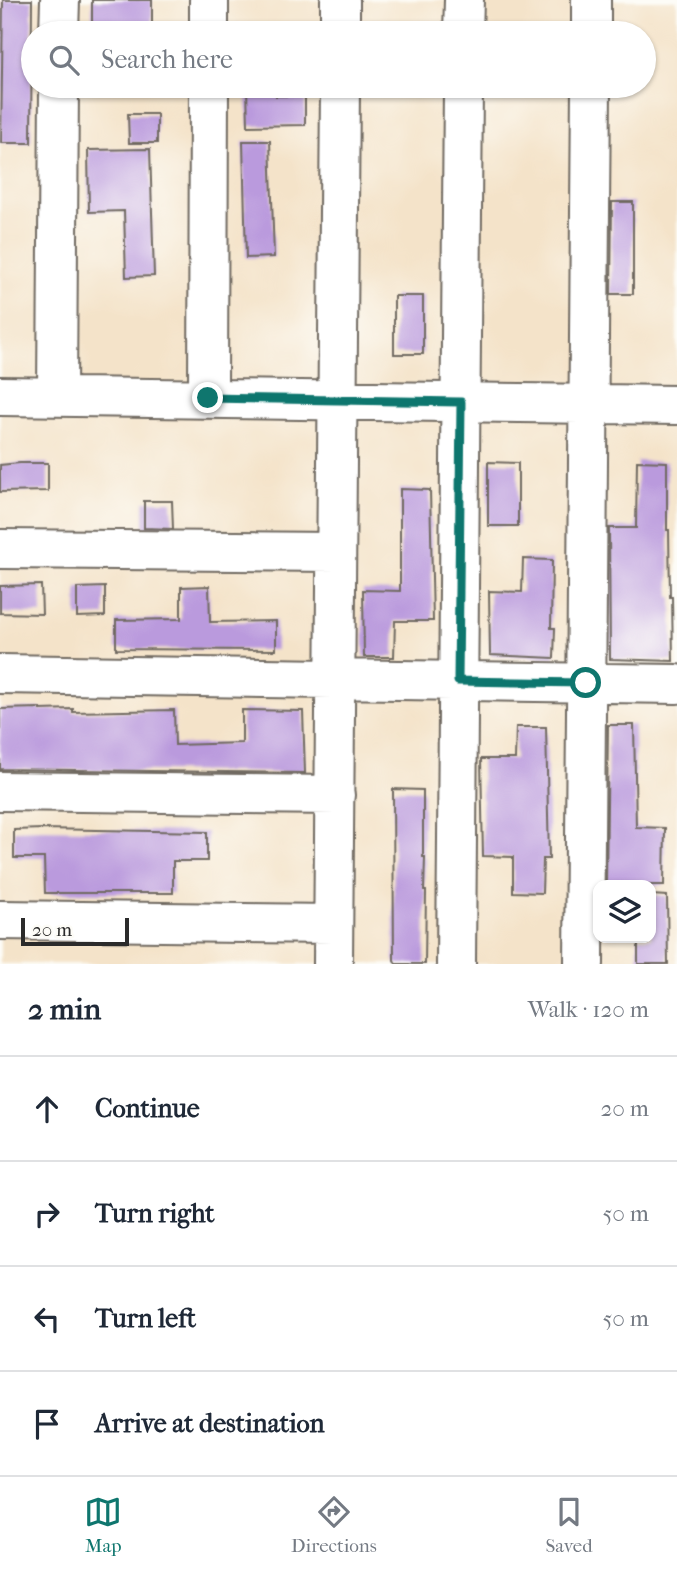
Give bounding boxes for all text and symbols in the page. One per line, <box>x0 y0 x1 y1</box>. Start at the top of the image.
search box <box>21 21 656 98</box>
icon: search <box>45 41 83 79</box>
text: Search here <box>101 44 233 75</box>
route end <box>192 382 223 413</box>
route start <box>570 667 601 698</box>
map controls <box>593 880 656 943</box>
button: layers <box>593 880 656 943</box>
scale bar <box>21 915 130 947</box>
text: 20 m <box>32 919 72 941</box>
text: 2 min <box>28 992 101 1027</box>
text: Walk · 120 m <box>528 996 649 1023</box>
icon: ahead <box>28 1090 66 1128</box>
text: Continue <box>95 1093 200 1124</box>
text: 20 m <box>600 1095 649 1122</box>
icon: right <box>28 1195 66 1233</box>
text: Turn right <box>95 1198 215 1229</box>
text: 50 m <box>602 1200 649 1227</box>
icon: left <box>28 1300 66 1338</box>
text: Turn left <box>95 1303 196 1334</box>
text: 50 m <box>602 1305 649 1332</box>
icon: arrive <box>28 1405 66 1443</box>
text: Arrive at destination <box>95 1408 325 1439</box>
tab: Map <box>84 1493 122 1557</box>
tab: Directions <box>291 1493 377 1557</box>
tab: Saved <box>545 1493 593 1557</box>

